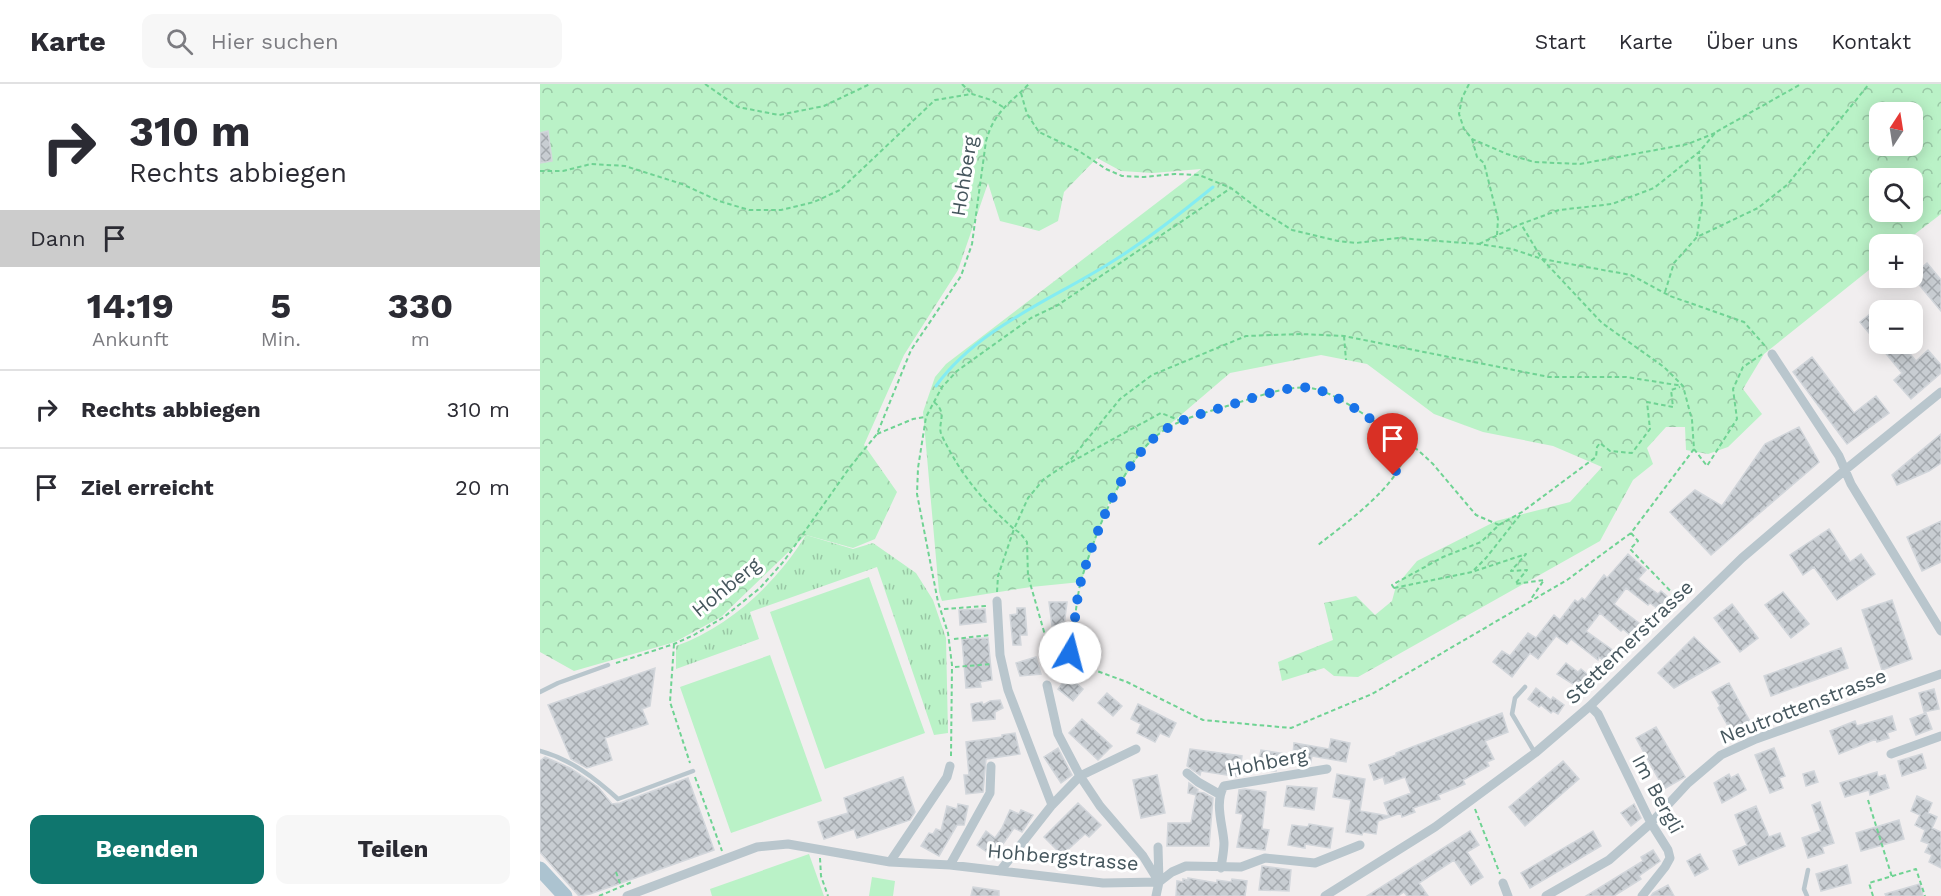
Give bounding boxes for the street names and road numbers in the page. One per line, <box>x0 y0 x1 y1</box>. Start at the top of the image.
street label: Hohberg <box>946 134 982 218</box>
street label: Hohberg <box>687 552 765 622</box>
street label: Stettemerstrasse <box>1560 575 1698 709</box>
street label: Neutrottenstrasse <box>1716 663 1890 749</box>
street label: Hohberg <box>1225 742 1310 782</box>
street label: Im Bergli <box>1627 750 1689 838</box>
street label: Hohbergstrasse <box>986 838 1140 876</box>

